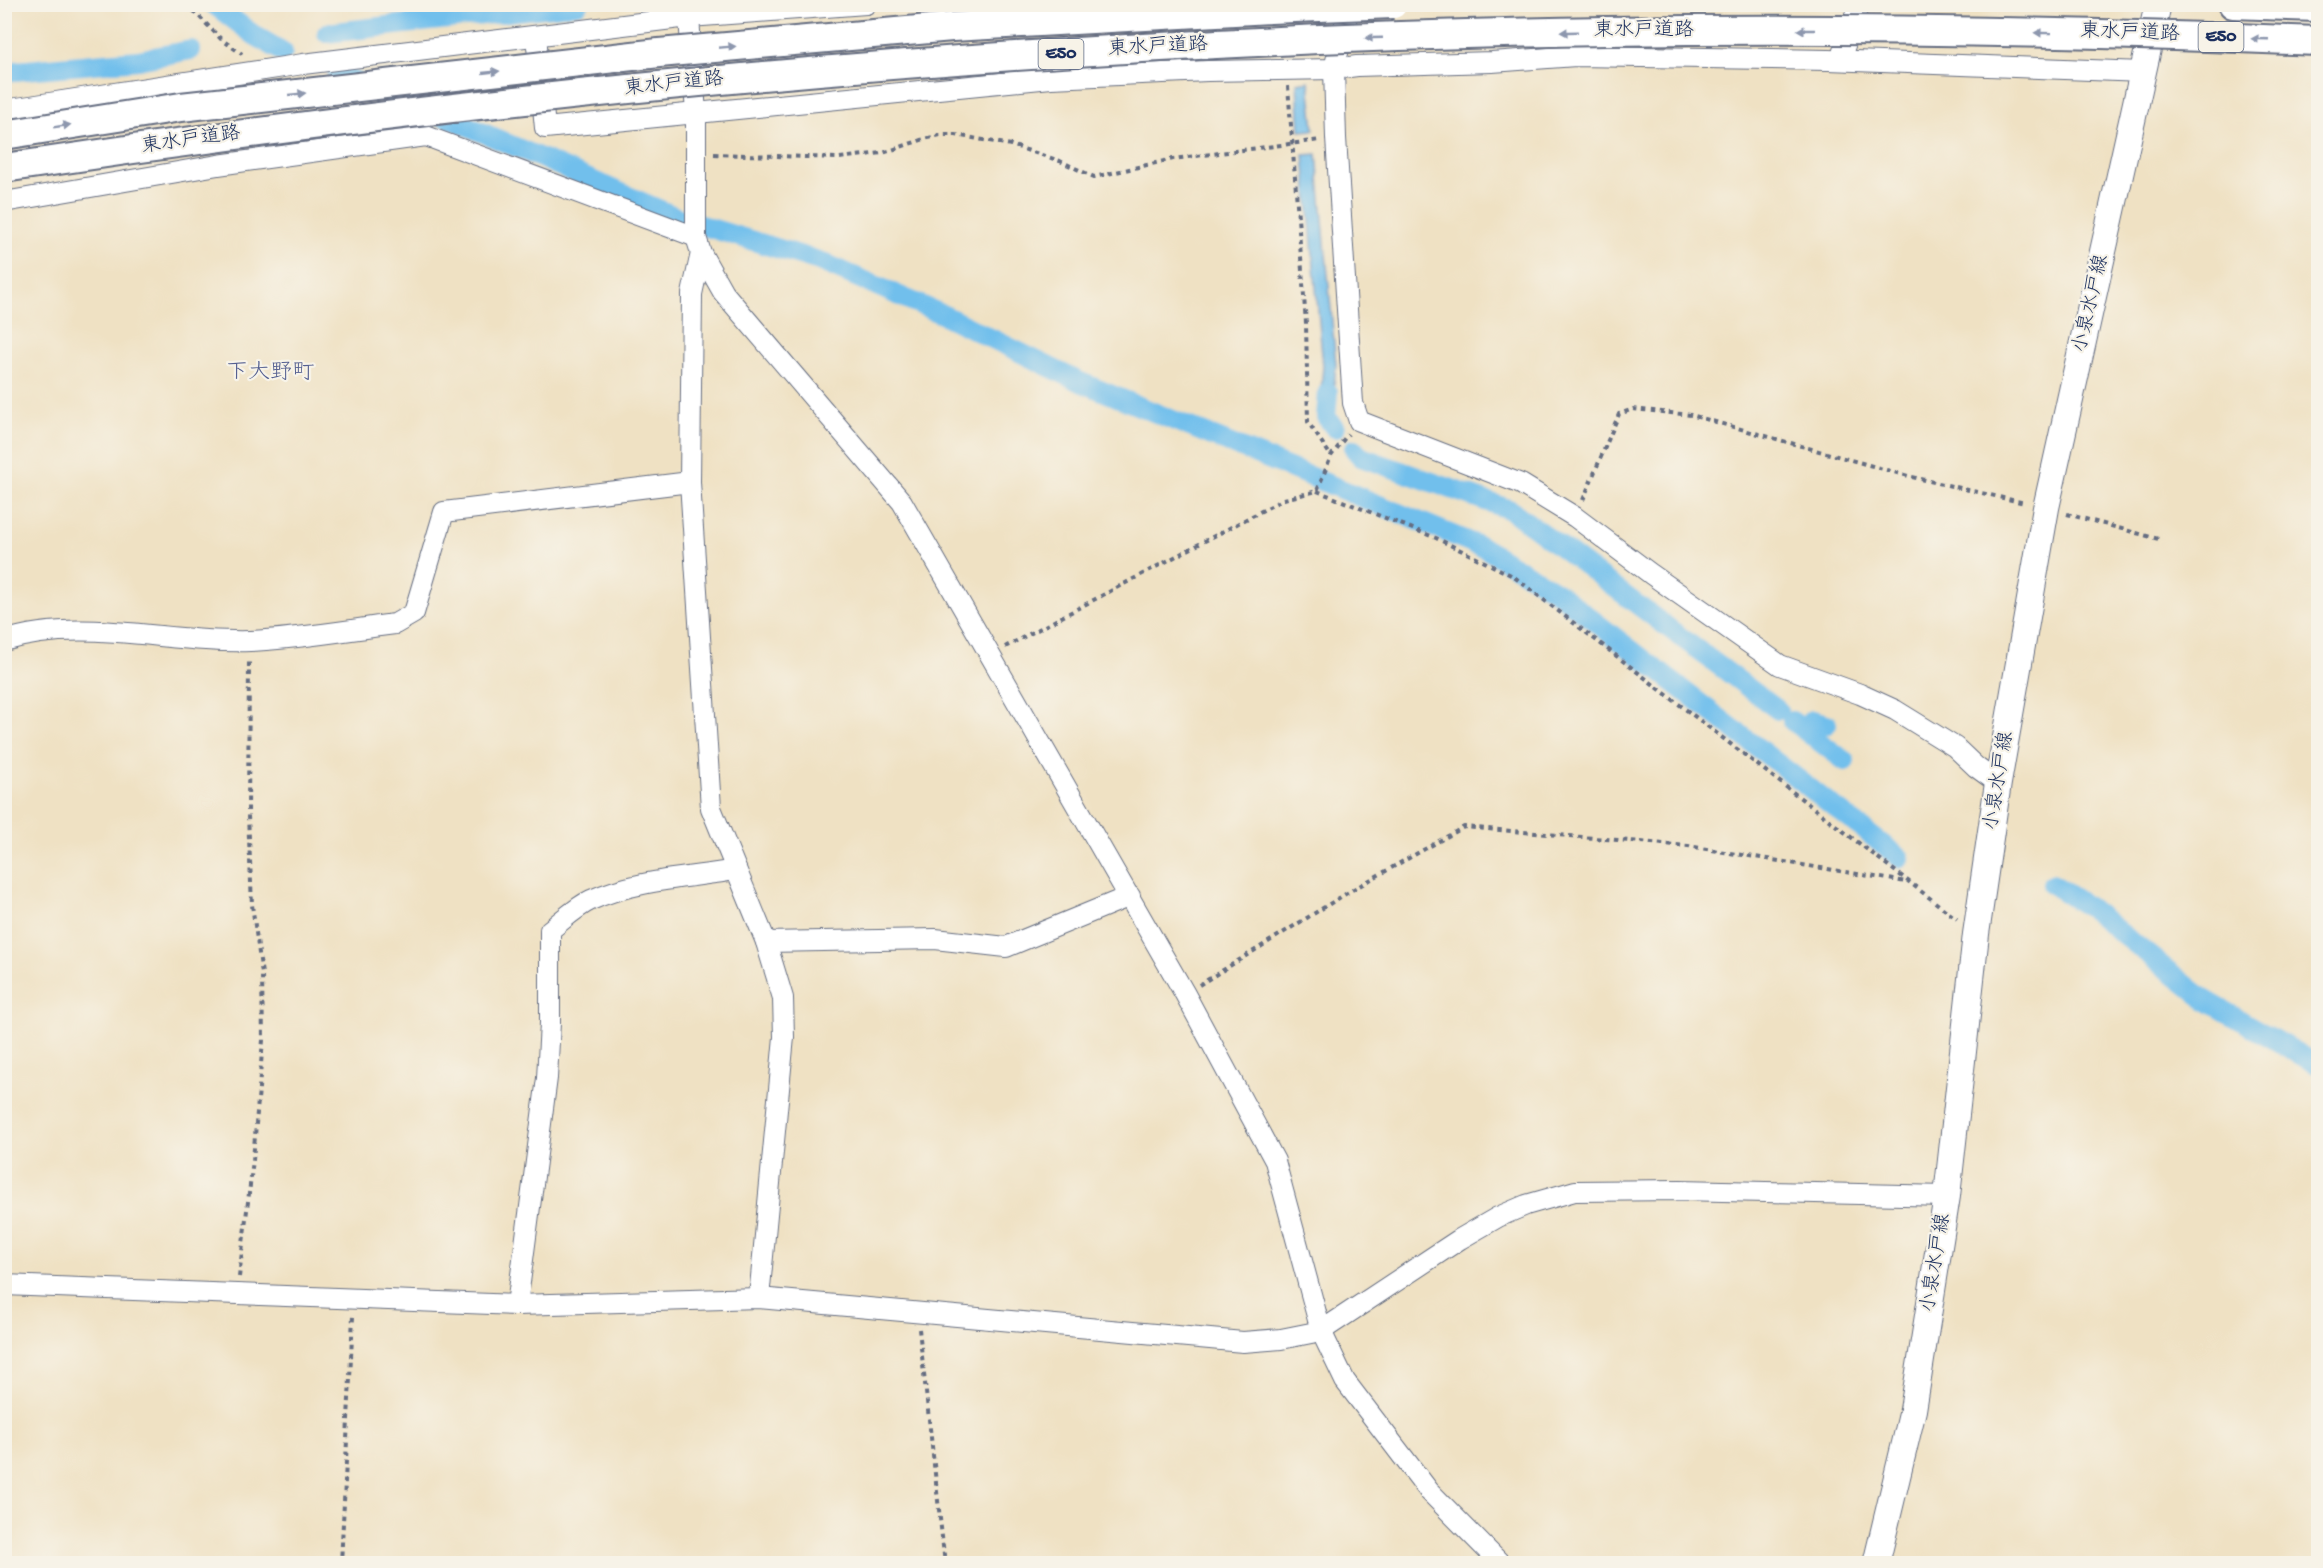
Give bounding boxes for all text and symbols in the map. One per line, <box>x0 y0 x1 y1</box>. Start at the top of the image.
street label: 東水戸道路 <box>1594 18 1694 43</box>
street label: 東水戸道路 <box>2080 19 2180 47</box>
road number: E50 <box>2198 22 2244 52</box>
one-way arrow <box>1797 25 1816 35</box>
one-way arrow <box>1560 27 1579 37</box>
one-way arrow <box>2034 28 2053 37</box>
street label: 東水戸道路 <box>1107 32 1209 62</box>
one-way arrow <box>1365 33 1384 43</box>
one-way arrow <box>2251 34 2270 43</box>
road number: E50 <box>1038 39 1084 69</box>
one-way arrow <box>717 42 736 52</box>
street label: 東水戸道路 <box>623 66 725 102</box>
one-way arrow <box>481 67 500 77</box>
one-way arrow <box>288 89 307 99</box>
one-way arrow <box>53 121 72 130</box>
street label: 東水戸道路 <box>140 121 242 159</box>
street label: 小泉水戸線 <box>2068 252 2114 355</box>
district label: 下大野町 <box>226 360 314 387</box>
street label: 小泉水戸線 <box>1979 730 2019 832</box>
street label: 小泉水戸線 <box>1916 1212 1956 1314</box>

